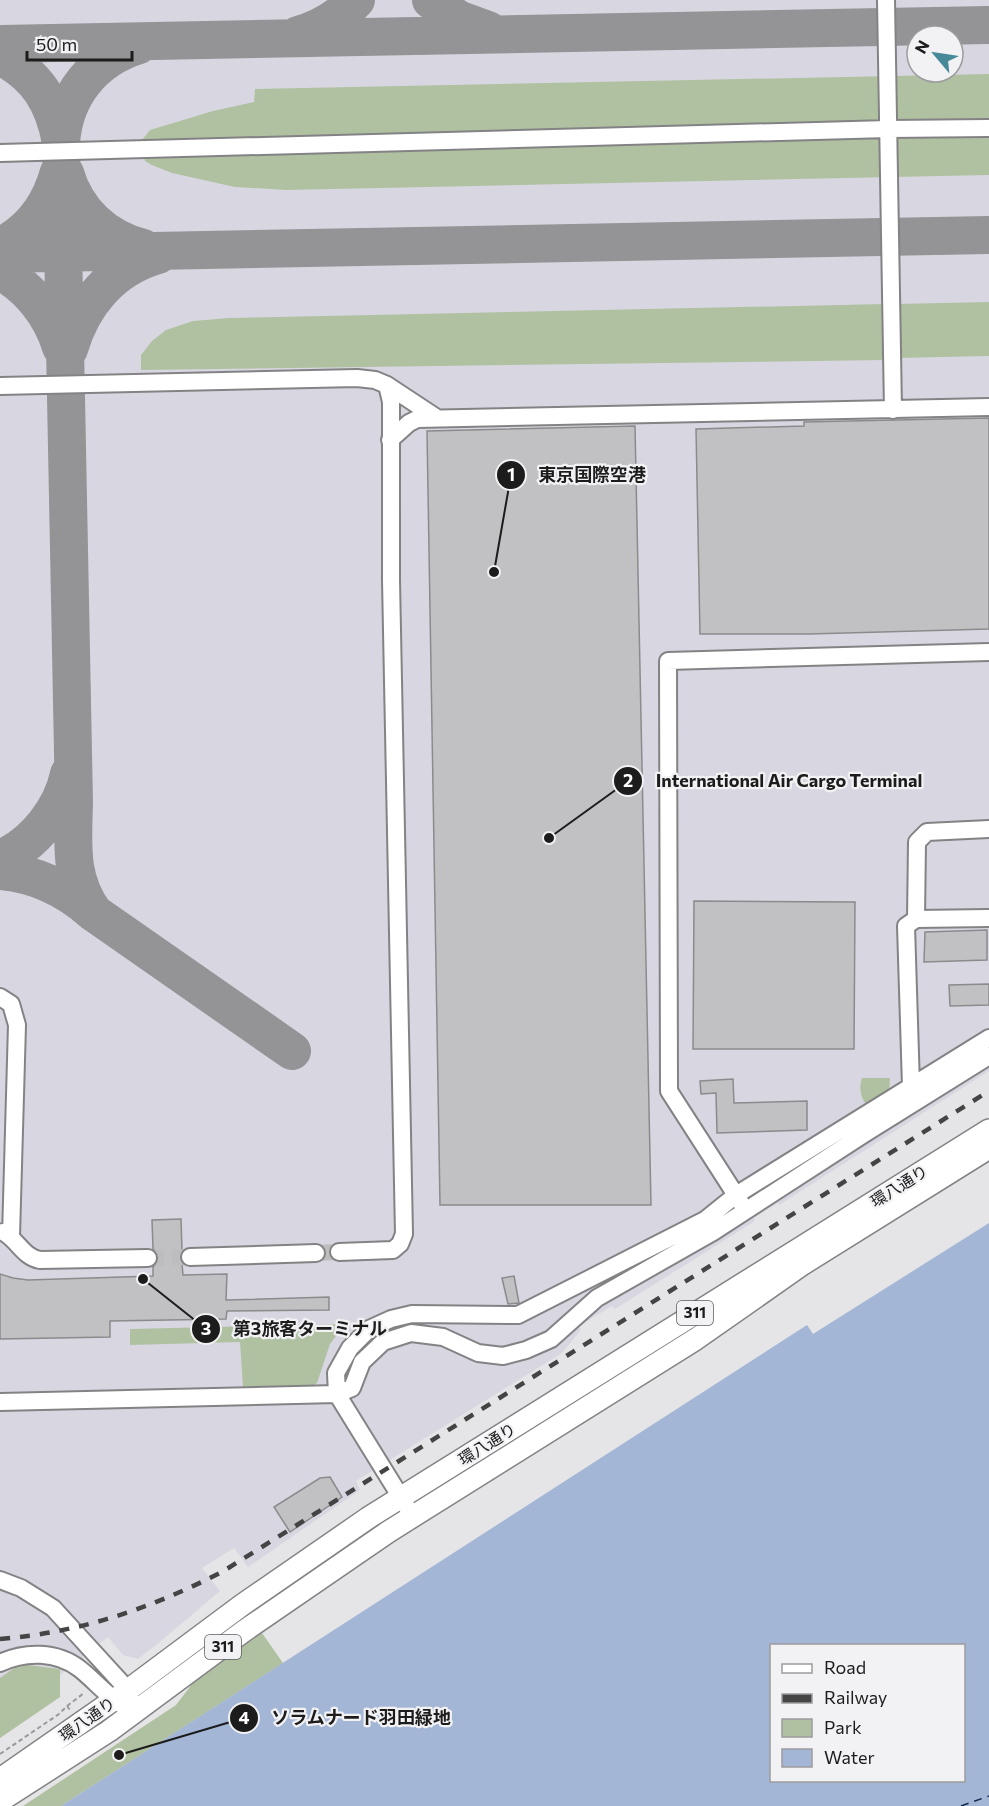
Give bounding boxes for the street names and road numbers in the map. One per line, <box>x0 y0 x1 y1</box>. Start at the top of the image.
street label: 環八通り <box>867 1161 931 1211</box>
road number: 311 <box>677 1301 713 1325</box>
street label: 環八通り <box>455 1419 519 1469</box>
road number: 311 <box>205 1635 241 1659</box>
street label: 環八通り <box>55 1692 118 1745</box>

